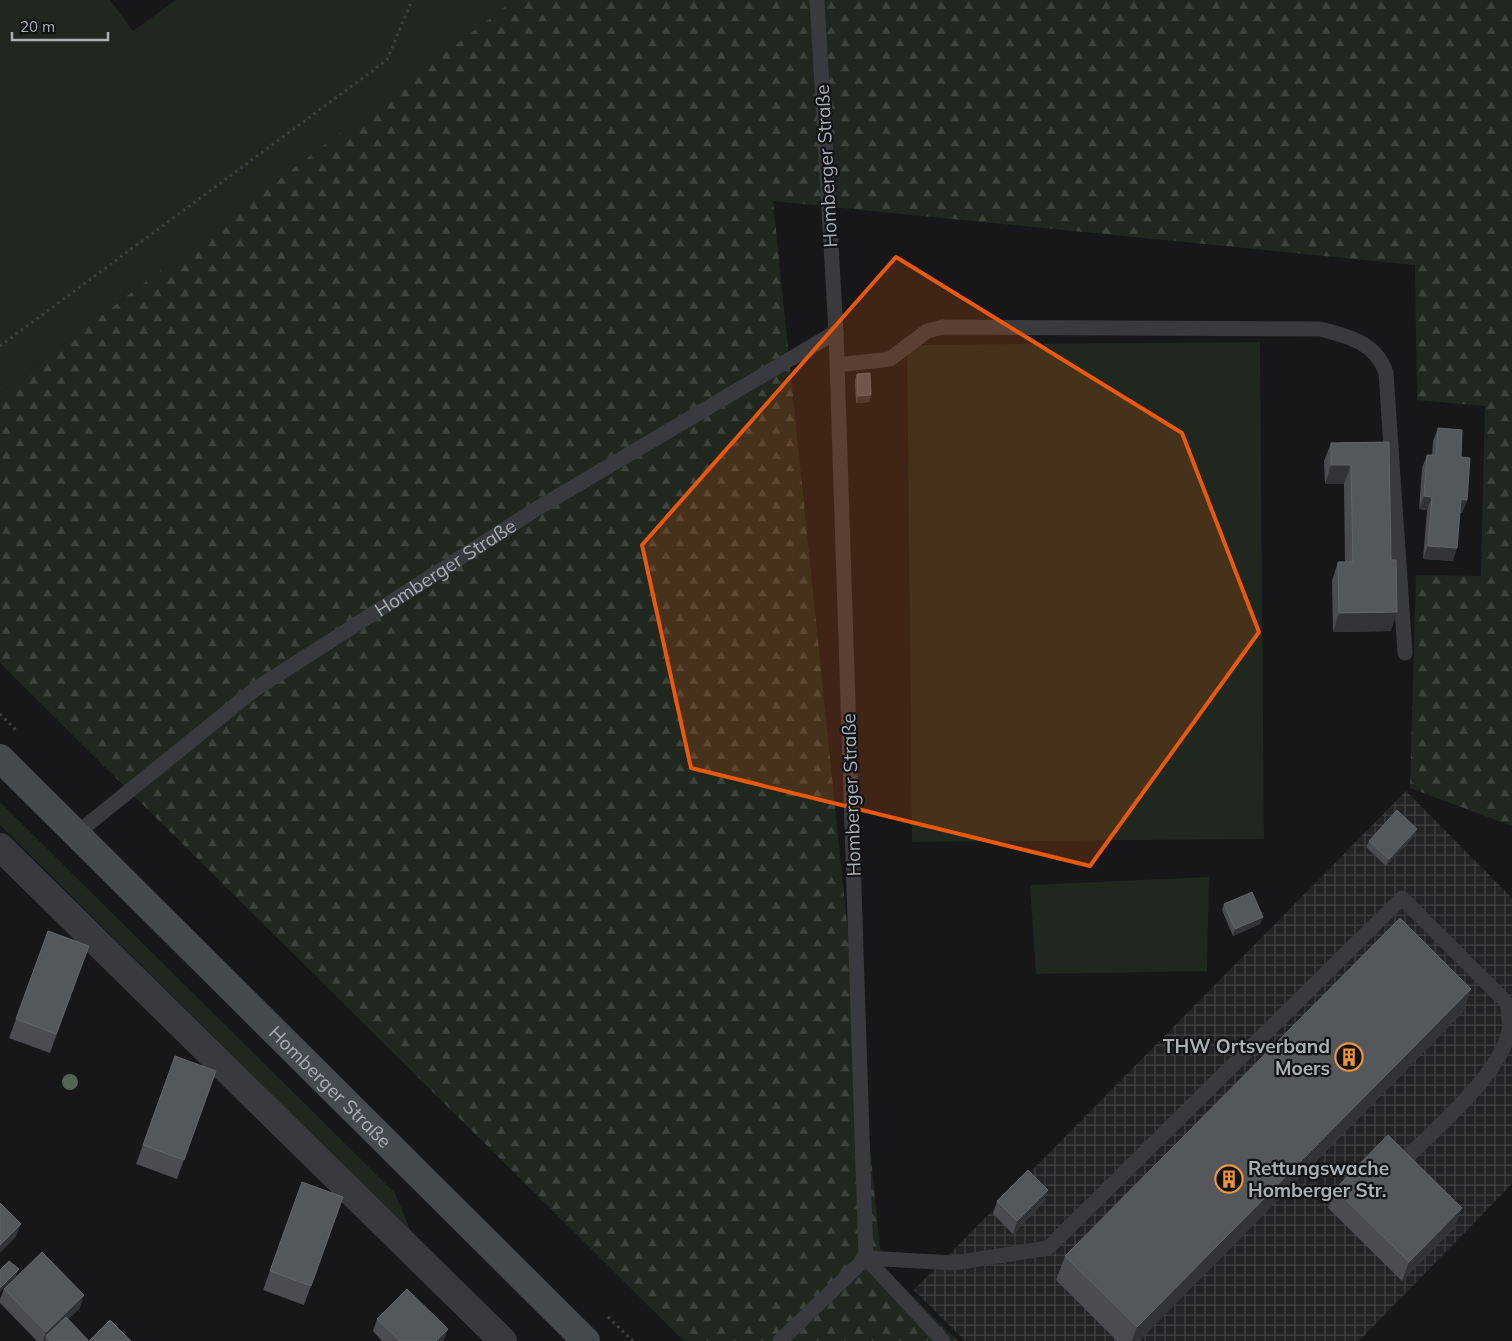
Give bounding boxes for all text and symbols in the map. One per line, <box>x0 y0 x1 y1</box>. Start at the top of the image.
scale bar <box>12 10 109 42</box>
text: 20 m <box>20 17 55 36</box>
street label: Homberger Straße <box>810 84 842 248</box>
street label: Homberger Straße <box>370 513 520 622</box>
street label: Homberger Straße <box>836 713 866 877</box>
street label: Homberger Straße <box>264 1021 397 1153</box>
place label: THW Ortsverband Moers <box>1163 1034 1330 1080</box>
building icon: THW Ortsverband Moers <box>1334 1042 1364 1072</box>
place label: Rettungswache Homberger Str. <box>1248 1156 1389 1202</box>
building icon: Rettungswache Homberger Str. <box>1214 1164 1244 1194</box>

